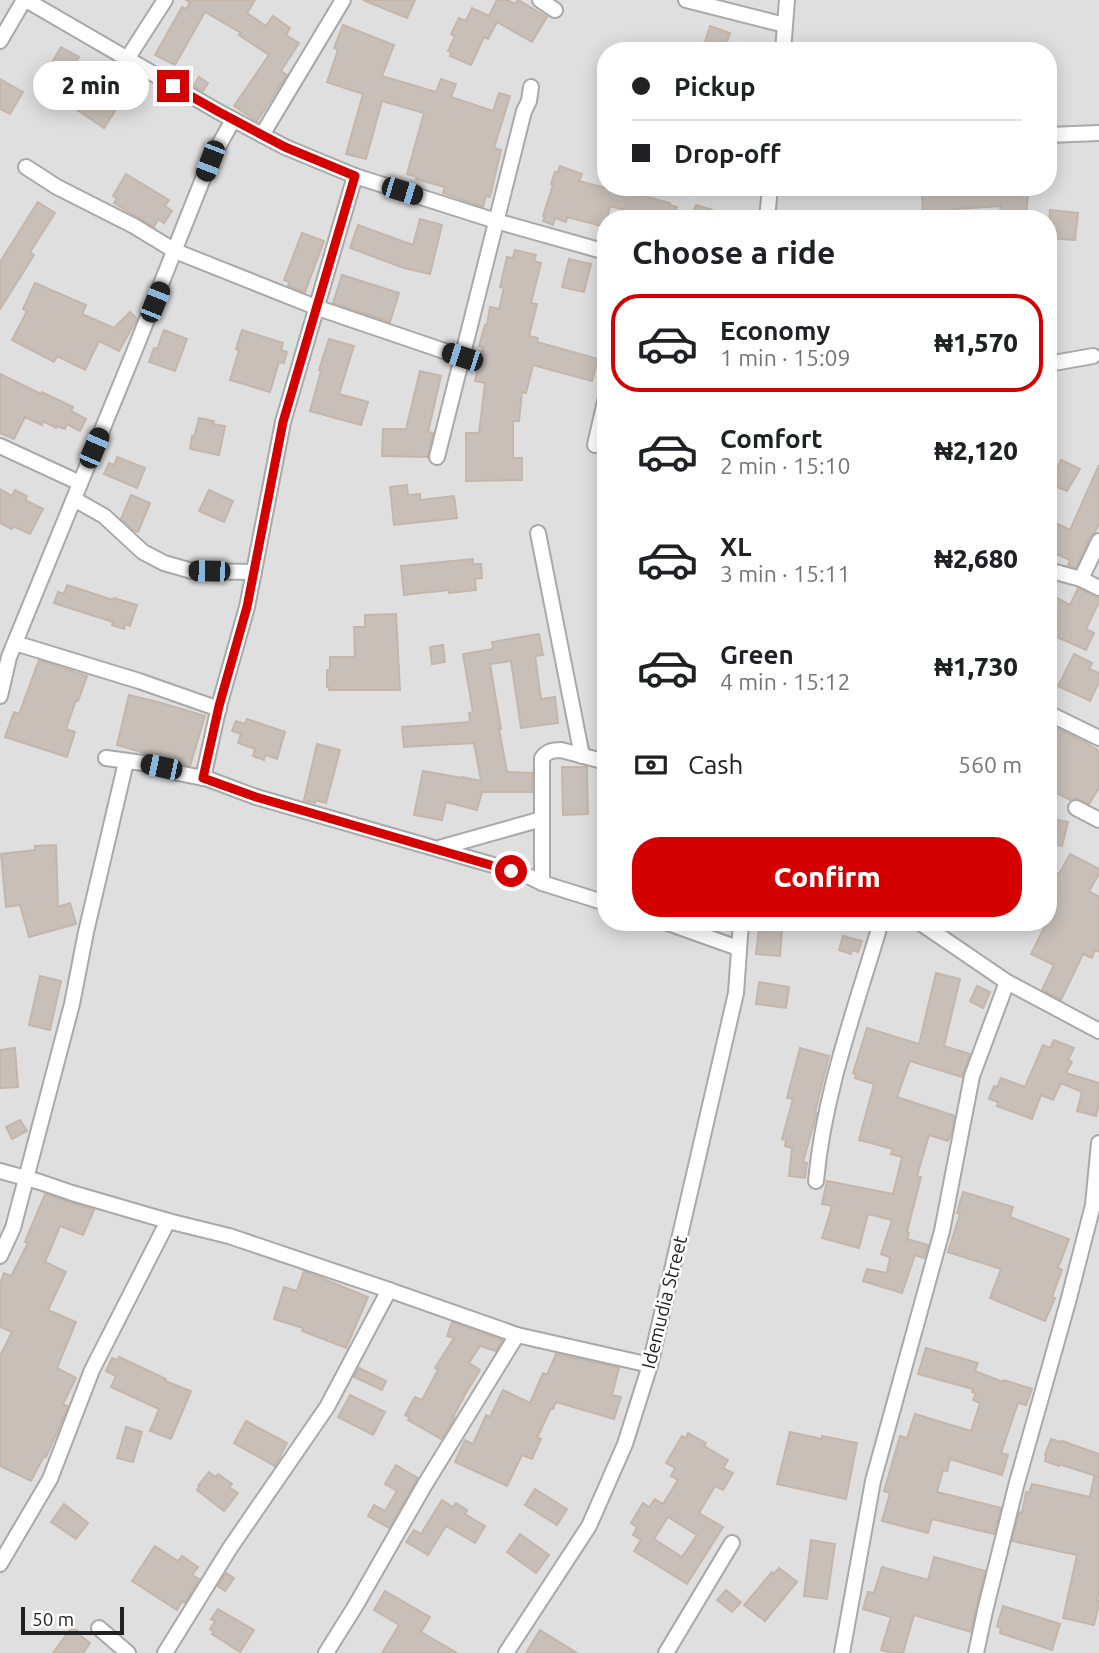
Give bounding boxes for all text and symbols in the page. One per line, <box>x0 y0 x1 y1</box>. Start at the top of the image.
callout: 2 min <box>33 62 148 110</box>
route end <box>157 70 189 102</box>
text: Pickup <box>674 72 756 101</box>
text: 2 min <box>62 73 120 98</box>
car <box>193 138 228 184</box>
text: Drop-off <box>674 139 781 168</box>
car <box>379 175 426 207</box>
text: Choose a ride <box>632 234 835 270</box>
car <box>138 279 173 325</box>
icon: car <box>636 312 699 375</box>
text: Economy <box>720 316 830 345</box>
text: ₦1,570 <box>934 328 1018 357</box>
car <box>439 341 486 373</box>
text: 1 min · 15:09 <box>720 345 851 370</box>
icon: car <box>636 420 699 483</box>
text: Comfort <box>720 424 823 453</box>
car <box>77 425 112 471</box>
text: ₦2,120 <box>934 436 1018 465</box>
text: 2 min · 15:10 <box>720 453 851 478</box>
icon: car <box>636 528 699 591</box>
text: XL <box>720 532 751 561</box>
text: ₦2,680 <box>934 544 1018 573</box>
car <box>188 560 231 582</box>
text: 3 min · 15:11 <box>720 561 851 586</box>
icon: car <box>636 636 699 699</box>
text: Green <box>720 640 794 669</box>
text: ₦1,730 <box>934 652 1018 681</box>
text: 4 min · 15:12 <box>720 669 851 694</box>
icon: cash <box>632 746 670 784</box>
text: Cash <box>688 750 743 779</box>
car <box>139 752 184 782</box>
text: 560 m <box>958 752 1022 777</box>
button: Confirm <box>632 837 1022 917</box>
route start <box>495 855 527 887</box>
street label: Idemudia Street <box>637 1233 691 1371</box>
scale bar <box>21 1604 124 1636</box>
text: 50 m <box>32 1608 74 1630</box>

